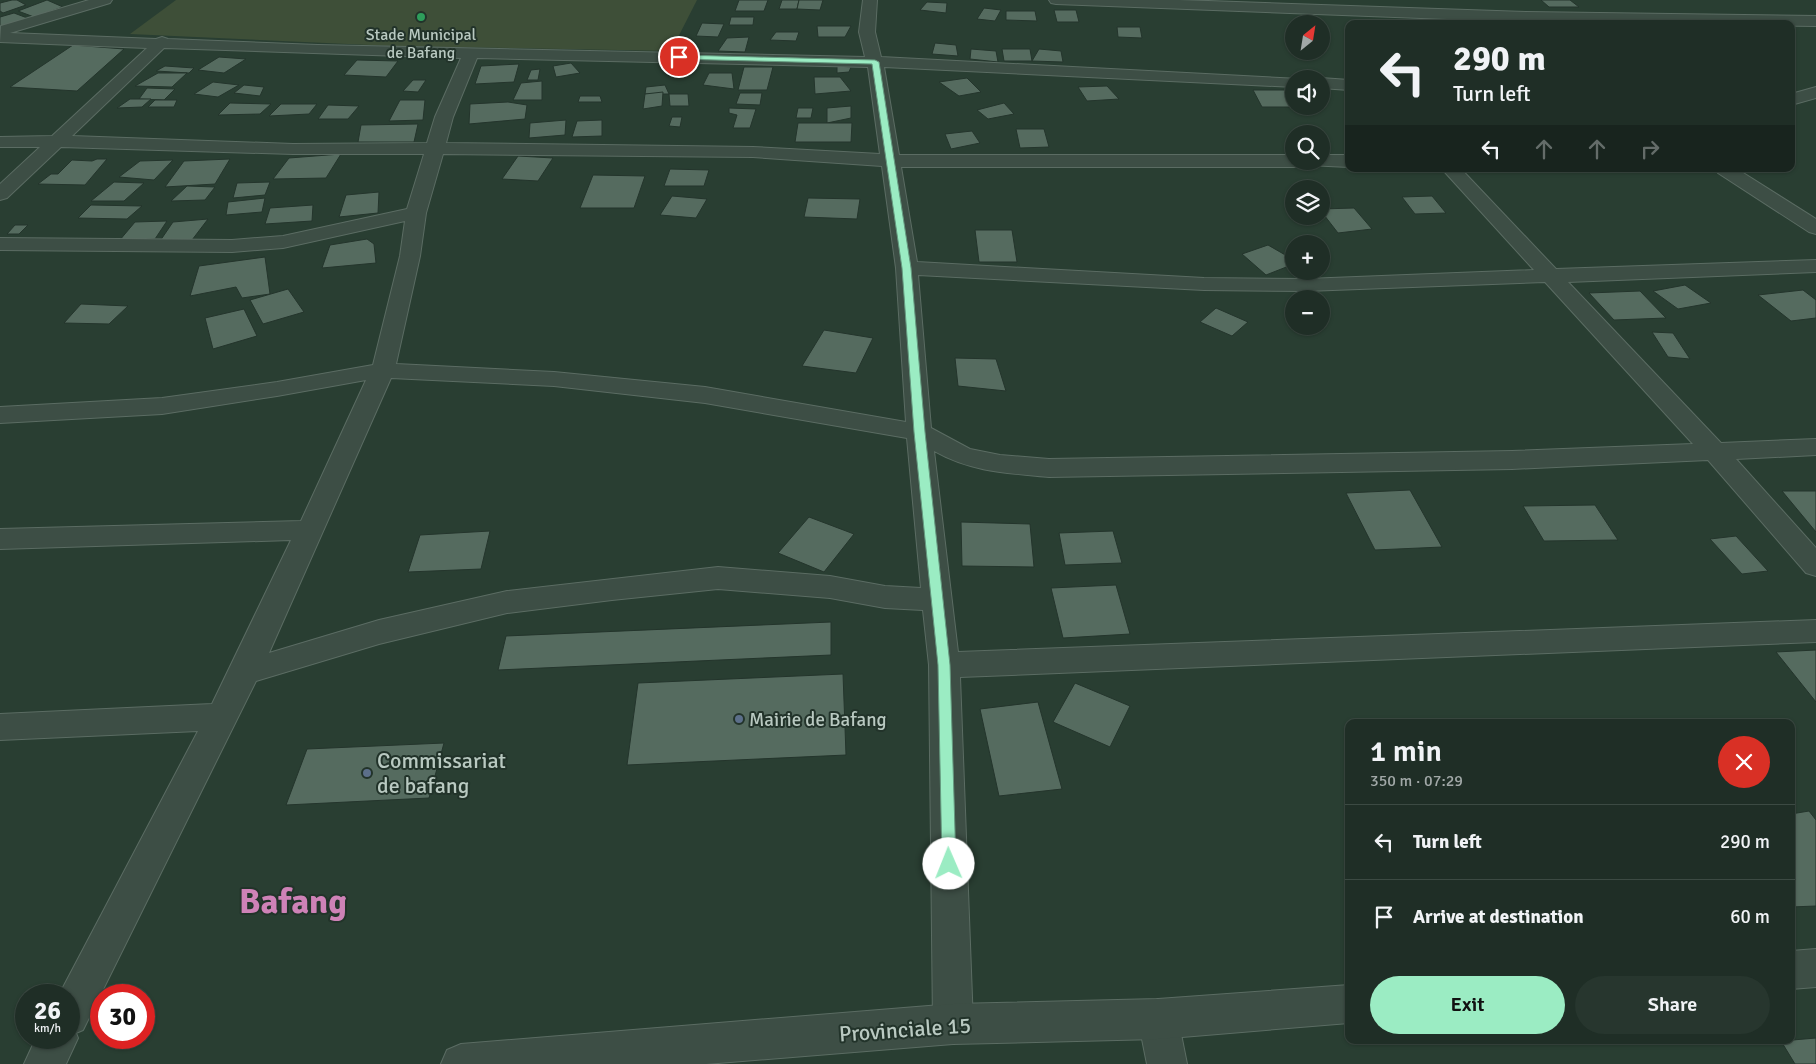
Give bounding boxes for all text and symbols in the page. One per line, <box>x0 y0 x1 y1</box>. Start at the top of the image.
marker: Stade Municipal de Bafang <box>415 11 427 23</box>
north arrow <box>1285 15 1330 60</box>
map controls <box>1285 15 1330 335</box>
place label: Stade Municipal de Bafang <box>366 25 477 63</box>
pin <box>658 36 700 78</box>
text: 290 m <box>1453 37 1546 80</box>
icon: left <box>1370 40 1435 105</box>
icon: arrive <box>665 43 693 71</box>
button: sound <box>1285 70 1330 115</box>
text: Turn left <box>1453 80 1531 107</box>
button: search <box>1285 125 1330 170</box>
icon: left <box>1477 135 1505 163</box>
icon: ahead <box>1530 135 1558 163</box>
icon: ahead <box>1583 135 1611 163</box>
icon: right <box>1636 135 1664 163</box>
button: layers <box>1285 180 1330 225</box>
button: + <box>1285 235 1330 280</box>
button: − <box>1285 290 1330 335</box>
place label: Mairie de Bafang <box>749 708 887 732</box>
marker: Mairie de Bafang <box>733 713 745 725</box>
text: 1 min <box>1370 733 1442 770</box>
button: close <box>1718 736 1770 788</box>
place label: Commissariat de bafang <box>377 747 506 799</box>
marker: Commissariat de bafang <box>361 767 373 779</box>
text: 350 m · 07:29 <box>1370 771 1463 791</box>
icon: left <box>1370 828 1398 856</box>
text: Turn left <box>1413 830 1482 854</box>
text: 290 m <box>1720 830 1770 854</box>
position arrow <box>922 837 974 889</box>
district label: Bafang <box>239 880 347 923</box>
icon: arrive <box>1370 903 1398 931</box>
text: Arrive at destination <box>1413 905 1584 929</box>
text: 60 m <box>1730 905 1770 929</box>
button: Exit <box>1370 976 1565 1034</box>
button: Share <box>1575 976 1770 1034</box>
speed limit sign: 30 <box>90 984 155 1049</box>
text: 26 <box>34 995 61 1026</box>
street label: Provinciale 15 <box>838 1011 972 1048</box>
text: km/h <box>34 1021 61 1036</box>

